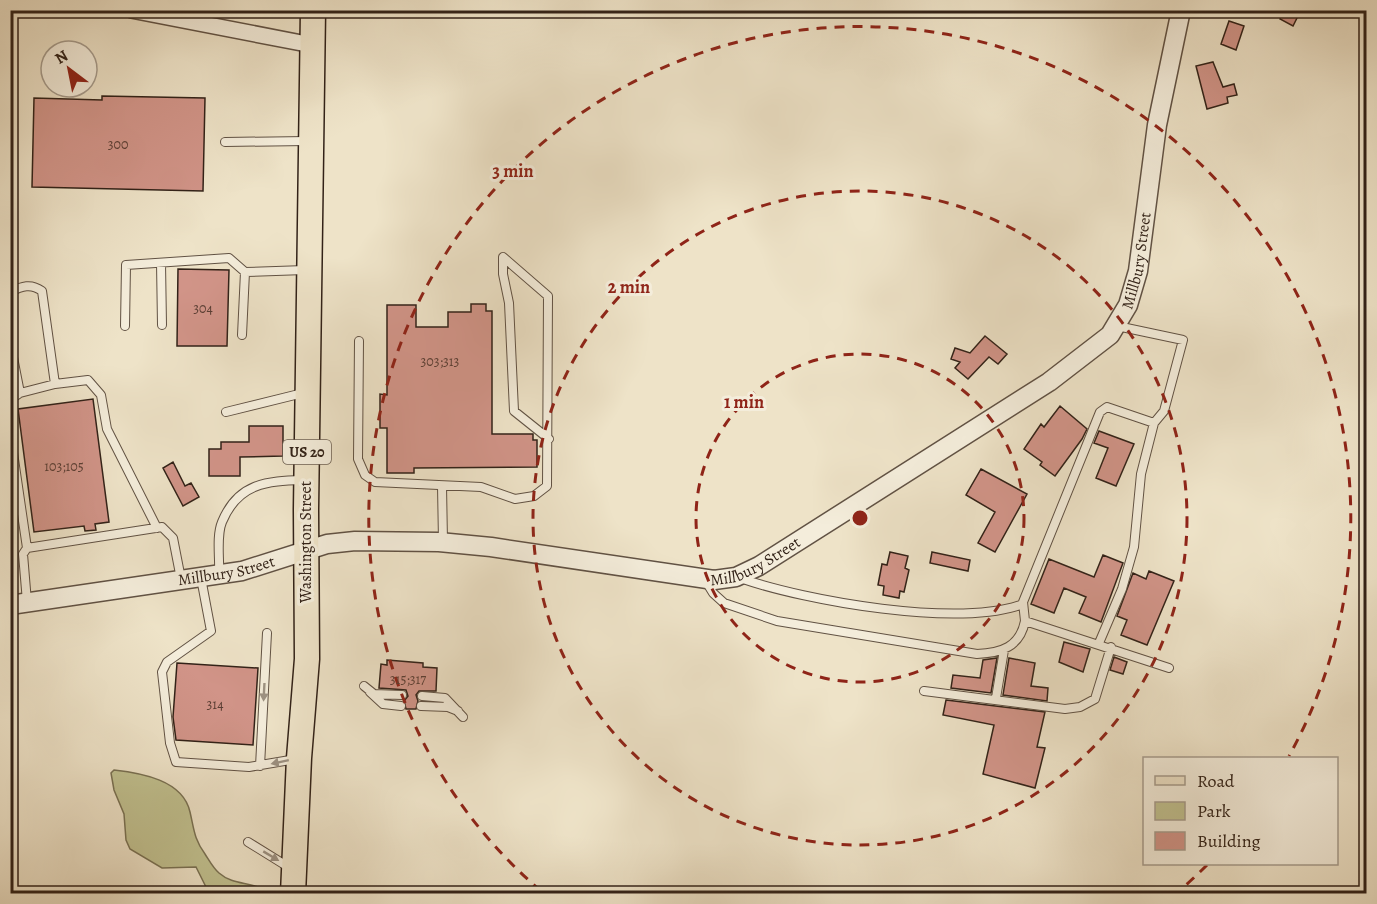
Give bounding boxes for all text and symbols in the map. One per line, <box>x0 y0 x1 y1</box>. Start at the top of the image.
north arrow <box>39 39 99 99</box>
text: N <box>51 45 73 70</box>
house number: 300 <box>108 135 128 154</box>
text: 3 min <box>492 159 534 183</box>
street label: Millbury Street <box>1116 211 1157 312</box>
text: 2 min <box>608 275 650 299</box>
house number: 304 <box>193 299 213 318</box>
house number: 303;313 <box>421 352 460 371</box>
text: 1 min <box>724 390 764 414</box>
road number: US 20 <box>283 440 331 464</box>
house number: 103;105 <box>44 457 84 476</box>
street label: Washington Street <box>295 481 317 604</box>
centre of rings <box>850 508 870 528</box>
street label: Millbury Street <box>709 531 805 591</box>
street label: Millbury Street <box>176 550 278 591</box>
house number: 315;317 <box>390 670 426 689</box>
one-way arrow <box>260 682 269 701</box>
house number: 314 <box>207 695 223 714</box>
legend <box>1143 757 1338 865</box>
one-way arrow <box>270 758 289 767</box>
text: Road <box>1197 769 1235 793</box>
text: Park <box>1197 799 1231 823</box>
text: Building <box>1197 829 1261 853</box>
one-way arrow <box>263 851 279 862</box>

